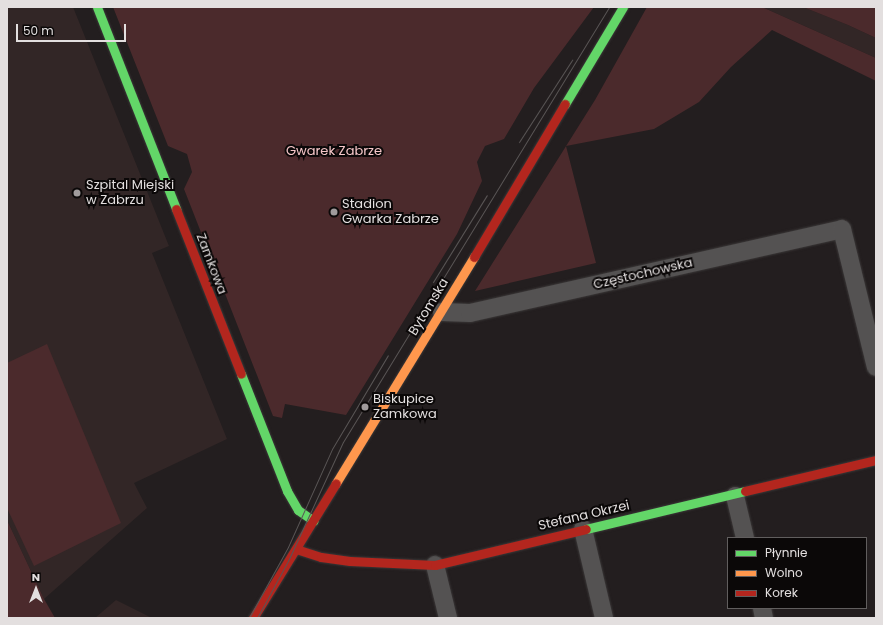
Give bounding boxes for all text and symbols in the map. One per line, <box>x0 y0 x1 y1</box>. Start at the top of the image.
scale bar <box>18 16 128 42</box>
text: 50 m <box>23 22 54 39</box>
park label: Gwarek Zabrze <box>286 143 382 159</box>
place label: Szpital Miejski w Zabrzu <box>86 178 174 209</box>
marker: Szpital Miejski w Zabrzu <box>71 187 83 199</box>
place label: Stadion Gwarka Zabrze <box>342 197 439 228</box>
marker: Stadion Gwarka Zabrze <box>329 207 339 217</box>
street label: Zamkowa <box>192 231 230 297</box>
street label: Częstochowska <box>592 255 694 293</box>
street label: Bytomska <box>406 276 452 338</box>
place label: Biskupice Zamkowa <box>373 392 437 423</box>
marker: Biskupice Zamkowa <box>360 402 370 412</box>
street label: Stefana Okrzei <box>537 498 631 534</box>
legend <box>727 537 867 609</box>
text: Płynnie <box>765 544 807 561</box>
text: Wolno <box>765 564 803 581</box>
north arrow <box>16 569 56 609</box>
text: N <box>32 569 40 585</box>
text: Korek <box>765 584 798 601</box>

